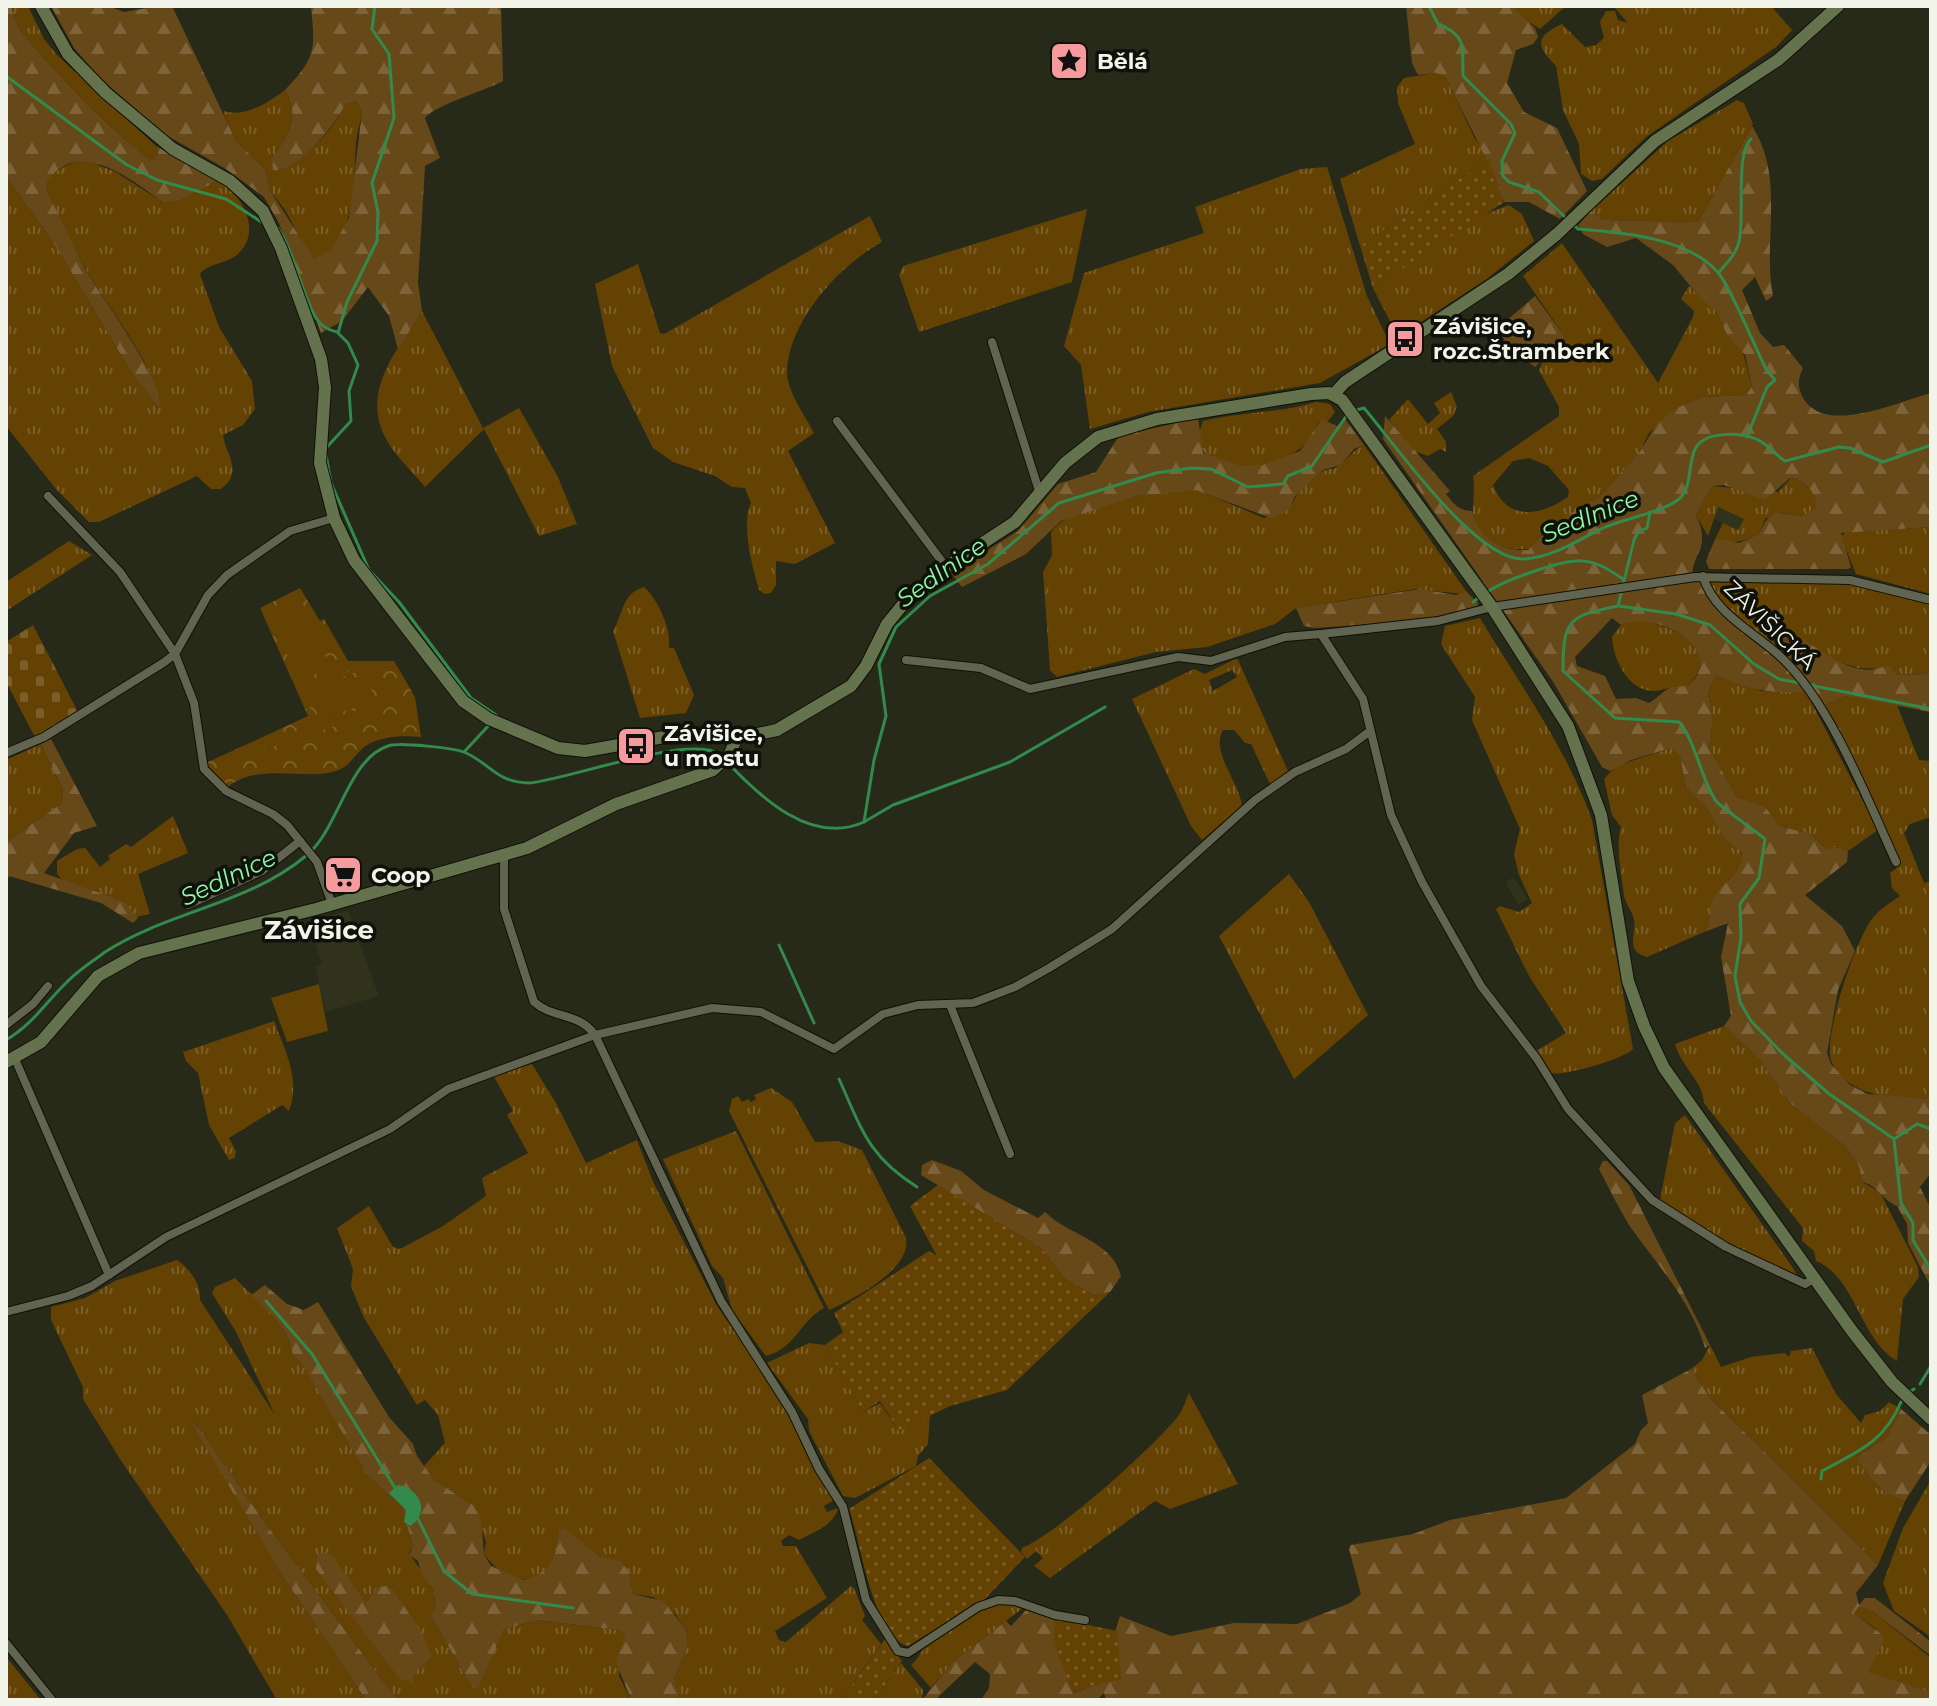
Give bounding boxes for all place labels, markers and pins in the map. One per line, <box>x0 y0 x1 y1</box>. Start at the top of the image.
place icon: Bělá <box>1048 40 1090 82</box>
place label: Bělá <box>1097 48 1148 75</box>
place label: Závišice, rozc.Štramberk <box>1433 313 1610 365</box>
bus stop icon: Závišice, rozc.Štramberk <box>1384 318 1426 360</box>
place label: Závišice, u mostu <box>664 720 763 772</box>
bus stop icon: Závišice, u mostu <box>615 725 657 767</box>
supermarket icon: Coop <box>322 854 364 896</box>
place label: Coop <box>371 862 431 889</box>

